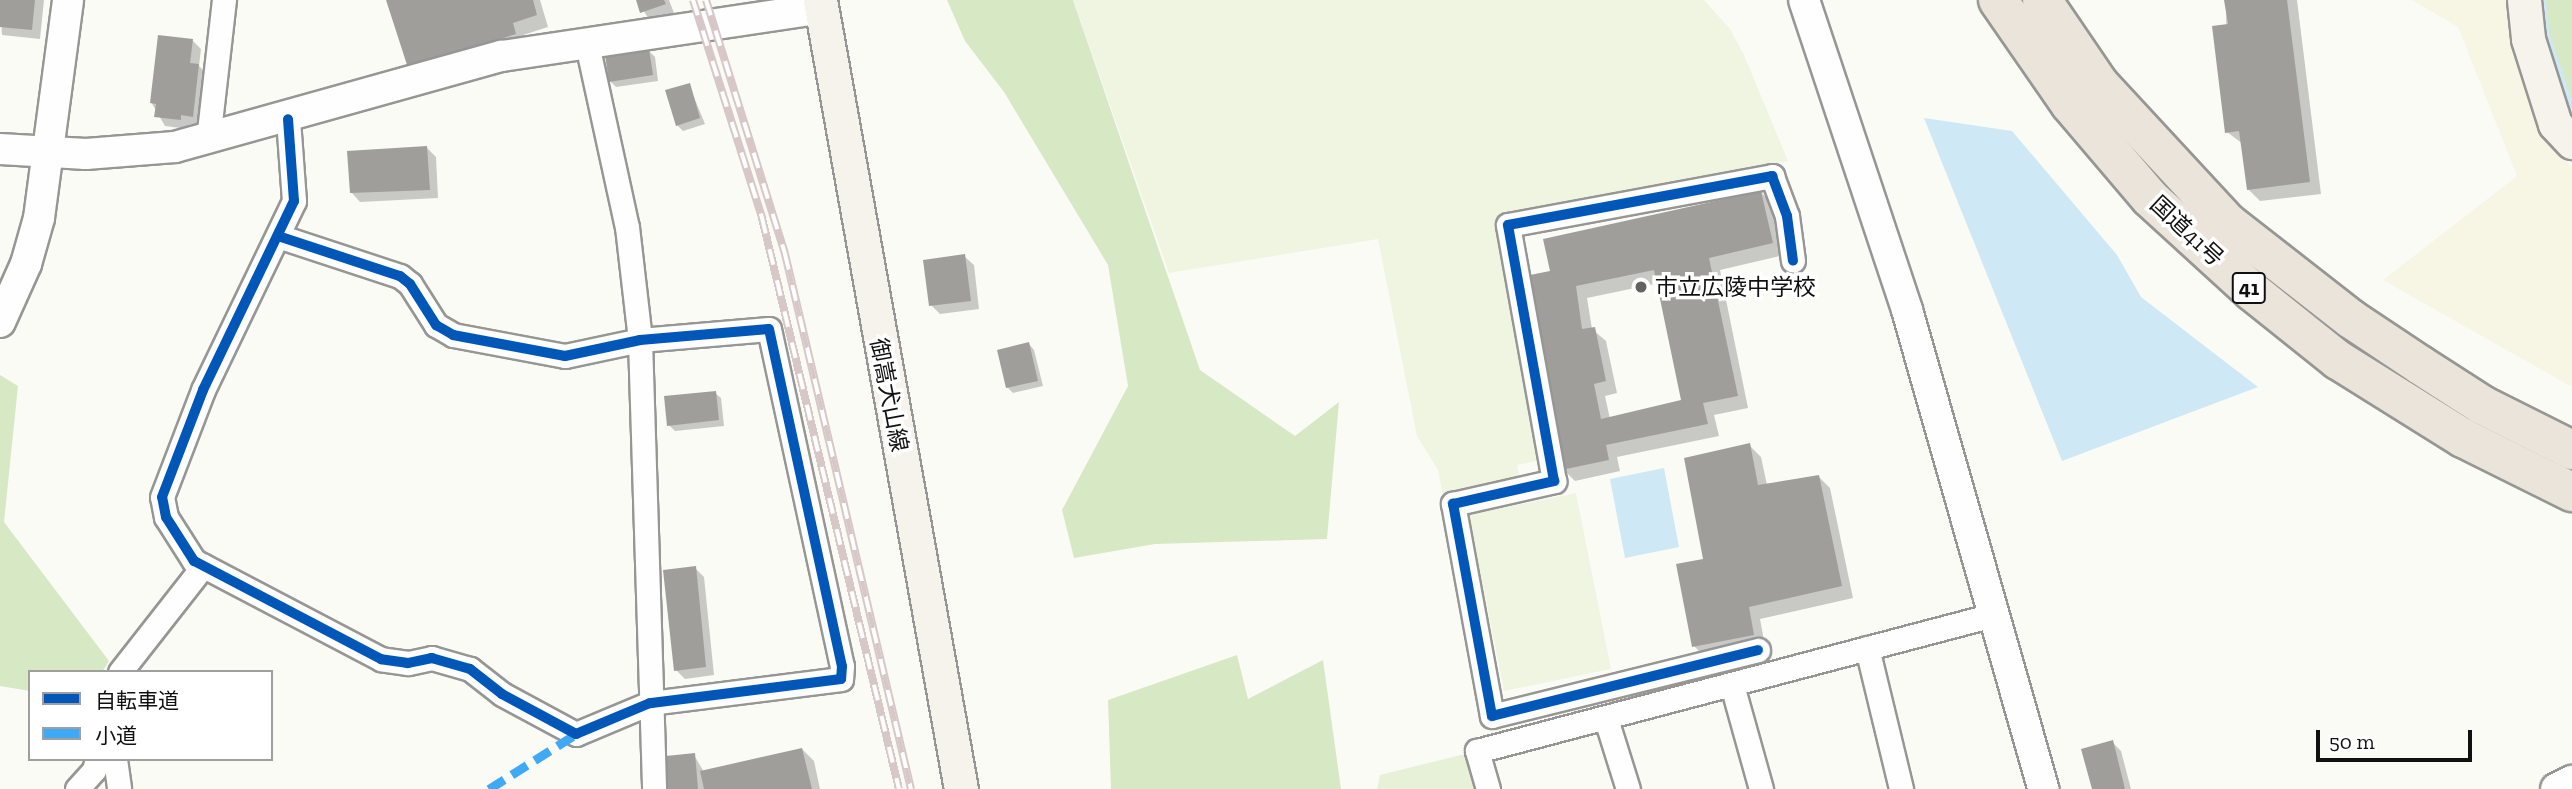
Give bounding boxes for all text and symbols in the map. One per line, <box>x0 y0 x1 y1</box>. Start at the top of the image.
street label: 国道41号 <box>2145 190 2229 272</box>
road number: 41 <box>2232 270 2266 306</box>
place label: 市立広陵中学校 <box>1655 273 1816 301</box>
marker: 市立広陵中学校 <box>1633 279 1649 295</box>
street label: 御嵩犬山線 <box>864 336 914 454</box>
legend <box>28 670 273 761</box>
text: 自転車道 <box>95 688 179 713</box>
scale bar <box>2320 716 2476 760</box>
text: 小道 <box>95 723 137 748</box>
text: 50 m <box>2329 729 2375 754</box>

